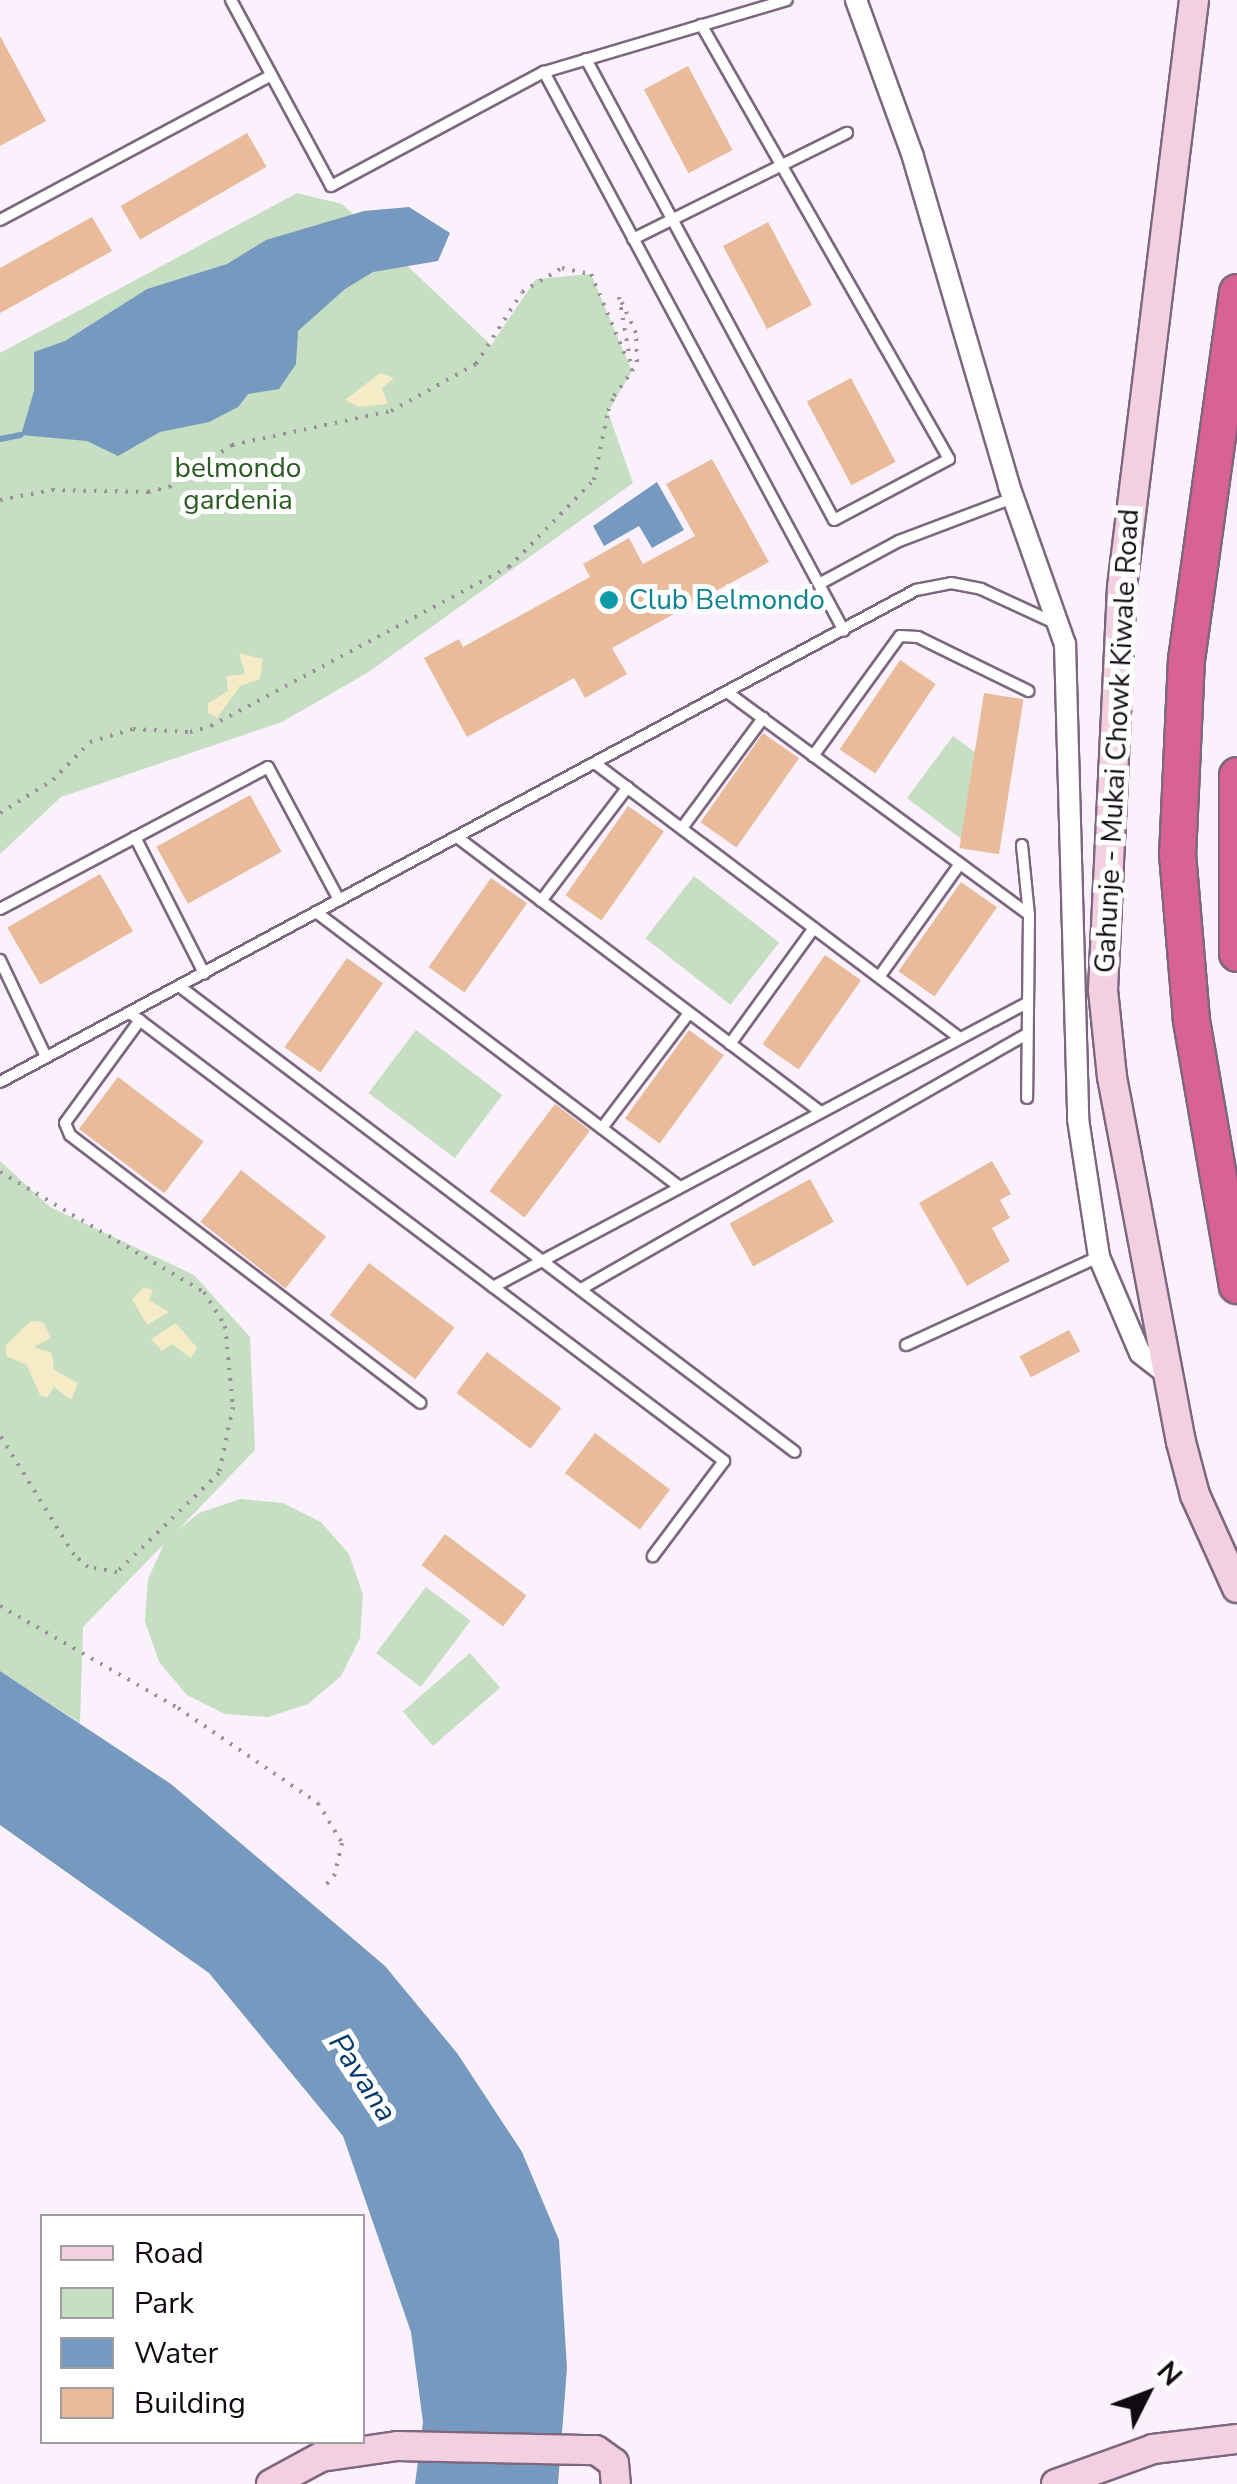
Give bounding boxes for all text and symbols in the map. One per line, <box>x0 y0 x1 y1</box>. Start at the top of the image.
park label: belmondo gardenia <box>175 451 301 517</box>
street label: Gahunje - Mukai Chowk Kiwale Road <box>1088 508 1146 974</box>
place label: Club Belmondo <box>629 583 825 617</box>
marker: Club Belmondo <box>598 589 620 611</box>
water label: Pavana <box>320 2027 404 2129</box>
legend <box>40 2214 365 2444</box>
text: Road <box>134 2233 204 2274</box>
text: Park <box>134 2283 194 2324</box>
text: Water <box>134 2333 218 2374</box>
north arrow <box>1097 2344 1197 2444</box>
text: N <box>1148 2353 1190 2394</box>
text: Building <box>134 2383 246 2424</box>

